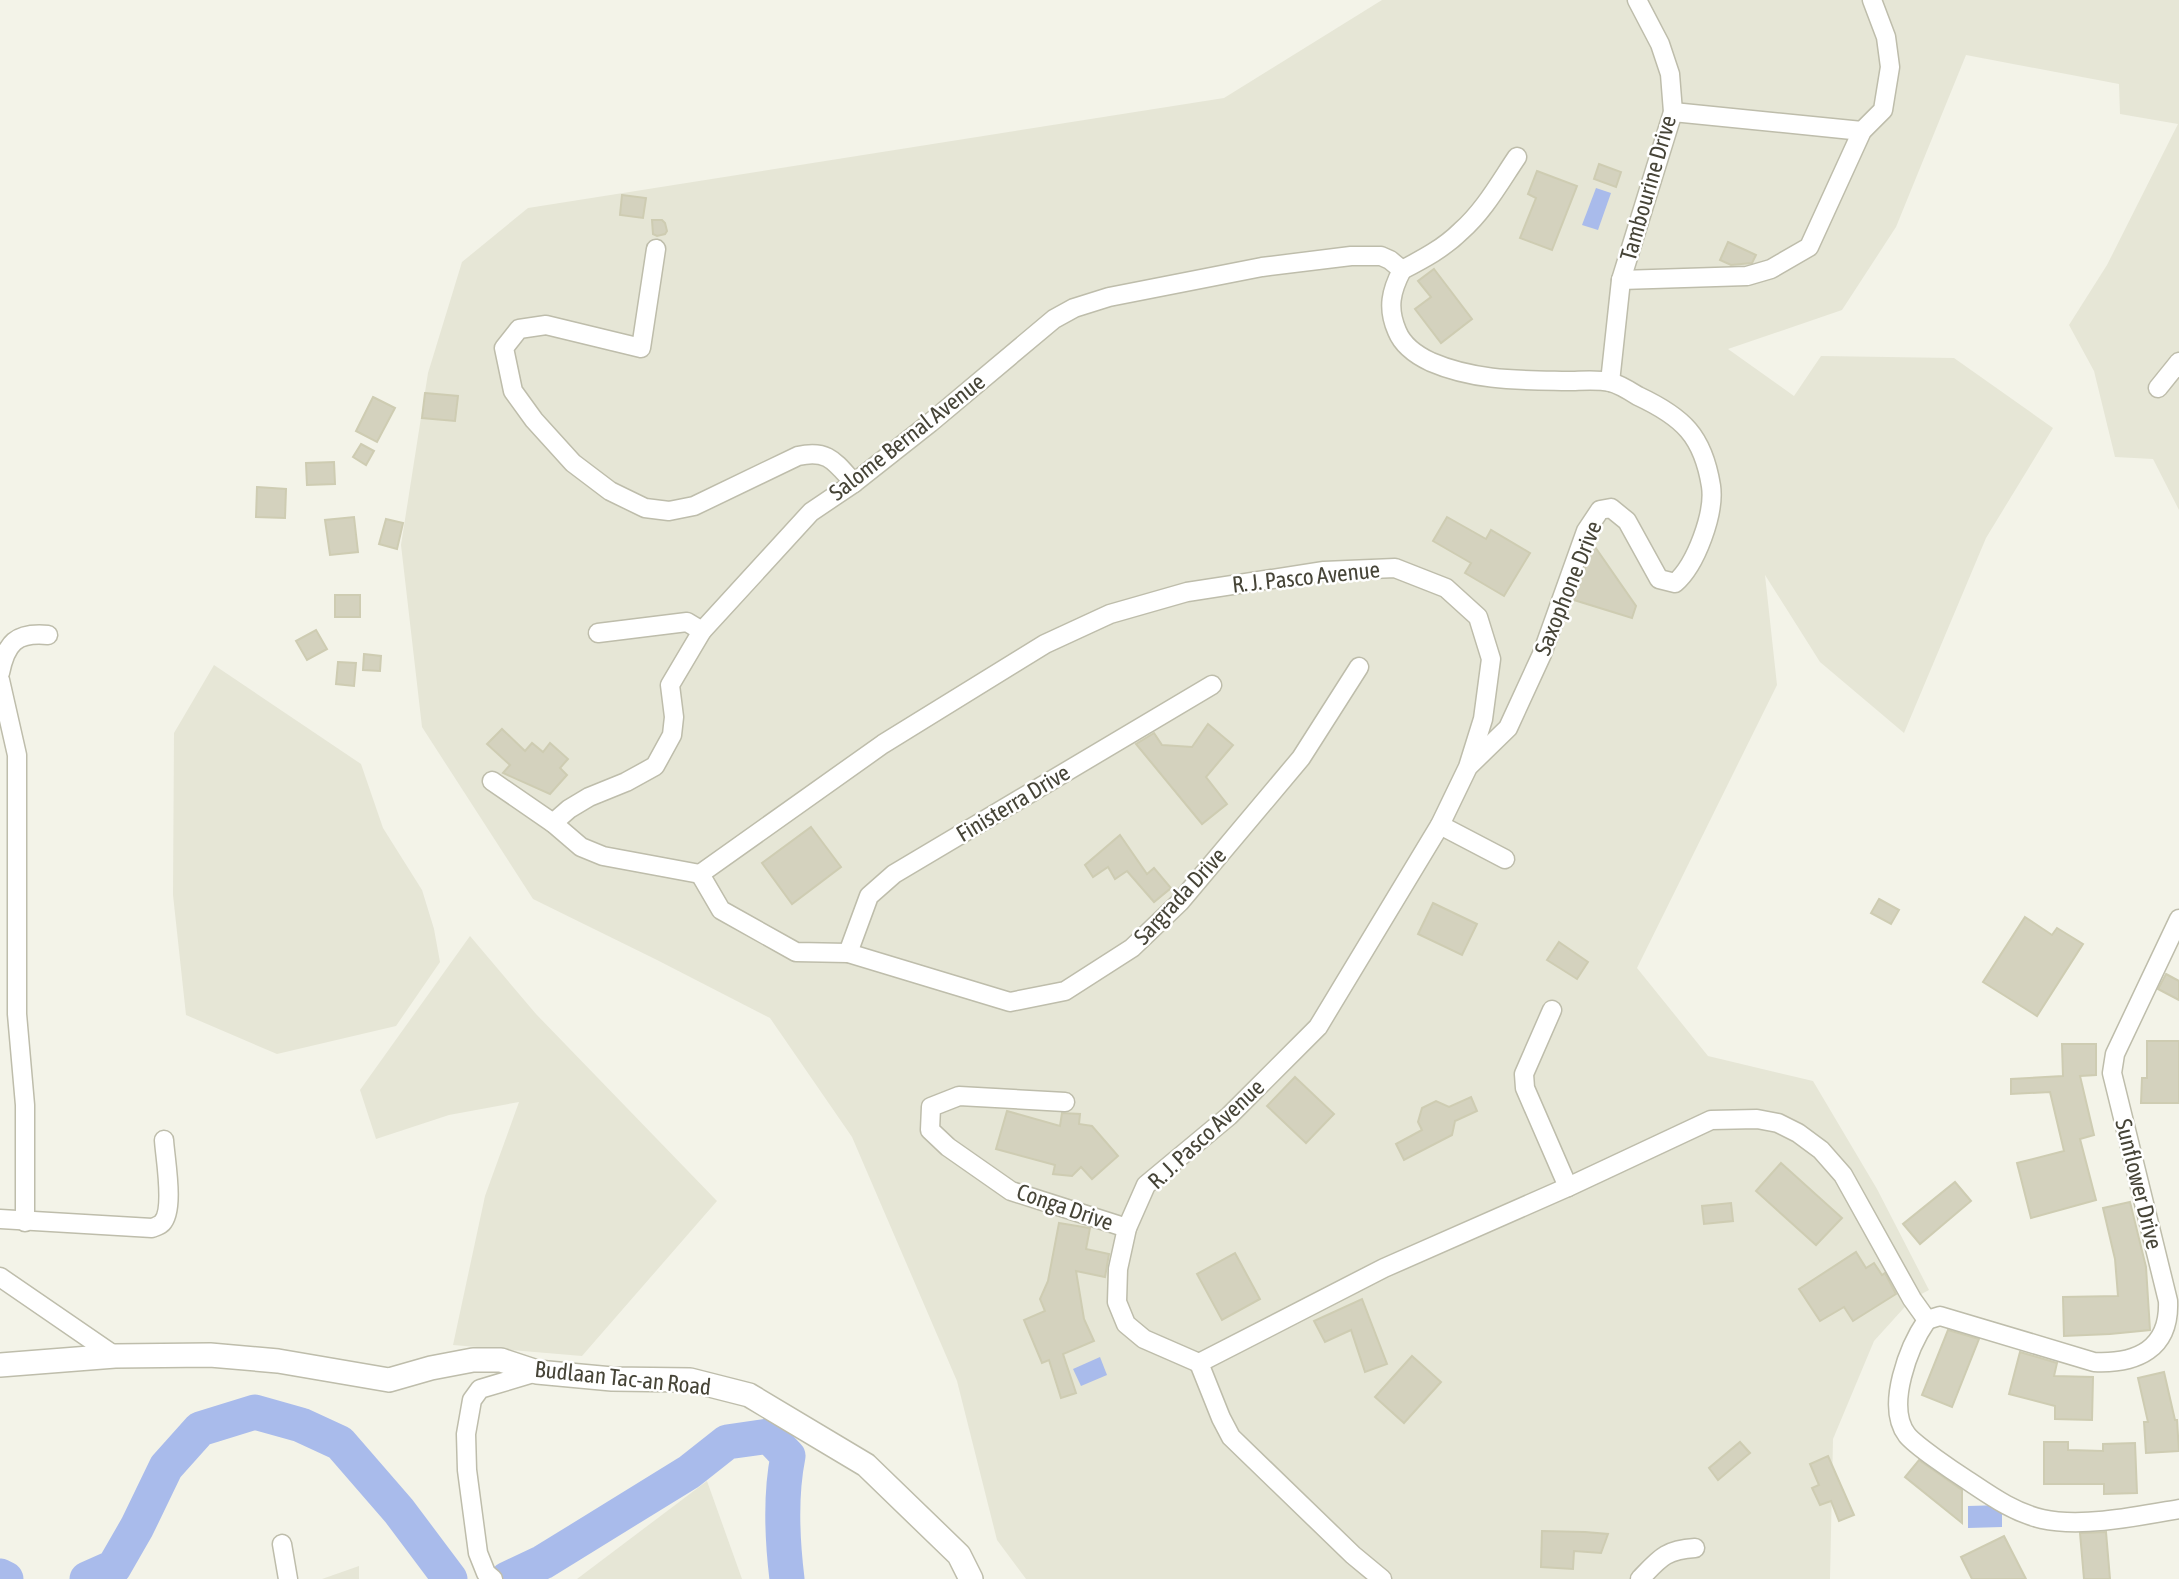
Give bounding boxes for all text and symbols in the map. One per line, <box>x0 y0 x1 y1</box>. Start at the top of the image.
street label: Tambourine Drive <box>1615 112 1681 264</box>
street label: Salome Bernal Avenue <box>824 368 990 506</box>
street label: Saxophone Drive <box>1529 517 1607 659</box>
street label: R. J. Pasco Avenue <box>1231 556 1381 598</box>
street label: Finisterra Drive <box>952 759 1074 847</box>
street label: Sargrada Drive <box>1129 842 1231 950</box>
street label: R. J. Pasco Avenue <box>1143 1074 1269 1194</box>
street label: Sunflower Drive <box>2110 1116 2168 1252</box>
street label: Conga Drive <box>1013 1178 1117 1236</box>
street label: Budlaan Tac-an Road <box>534 1356 712 1400</box>

